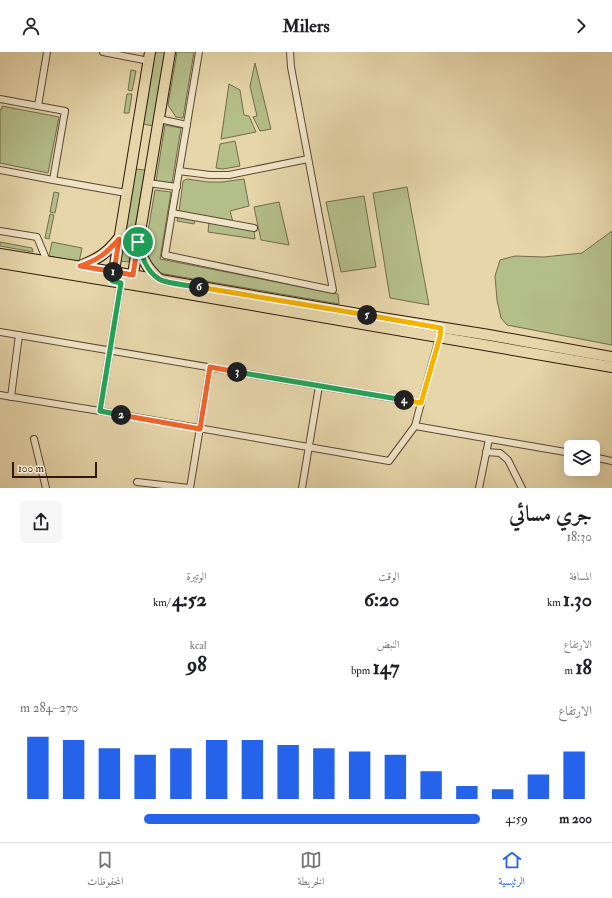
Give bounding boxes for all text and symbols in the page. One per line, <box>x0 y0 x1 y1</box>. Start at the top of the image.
icon: person <box>20 15 42 37</box>
text: Milers <box>282 15 330 38</box>
icon: forward <box>570 15 592 37</box>
pin <box>121 225 155 259</box>
icon: arrive <box>127 231 149 253</box>
pin: 1 <box>103 262 123 282</box>
text: 1 <box>111 265 115 278</box>
pin: 6 <box>189 277 209 297</box>
text: 6 <box>196 280 202 293</box>
pin: 5 <box>357 305 377 325</box>
text: 5 <box>365 308 369 321</box>
pin: 3 <box>227 362 247 382</box>
text: 3 <box>235 365 239 378</box>
pin: 4 <box>394 390 414 410</box>
text: 4 <box>401 393 407 406</box>
pin: 2 <box>111 405 131 425</box>
text: 2 <box>118 408 124 421</box>
map controls <box>564 440 600 476</box>
button: layers <box>564 440 600 476</box>
scale bar <box>12 460 97 479</box>
text: 100 m <box>18 462 44 475</box>
text: جري مسائي <box>509 500 592 528</box>
button: share <box>20 501 62 543</box>
text: 18:30 <box>566 529 592 545</box>
text: الوتيرة <box>186 570 207 583</box>
text: الوقت <box>378 570 399 583</box>
text: المسافة <box>570 570 592 583</box>
text: 4:52 <box>172 587 207 612</box>
text: 6:20 <box>364 587 399 612</box>
text: 1.30 <box>563 587 592 612</box>
text: /km <box>153 596 172 609</box>
text: km <box>547 596 563 609</box>
text: النبض <box>377 638 399 651</box>
text: الارتفاع <box>563 638 592 651</box>
text: kcal <box>190 639 207 652</box>
text: 98 <box>187 652 207 677</box>
text: 147 <box>373 655 399 680</box>
text: 18 <box>575 655 592 680</box>
text: bpm <box>351 664 373 677</box>
text: m <box>565 664 575 677</box>
text: 270–284 m <box>20 700 78 716</box>
text: الارتفاع <box>558 703 592 719</box>
text: 4:59 <box>505 811 528 827</box>
text: 200 m <box>559 811 592 827</box>
tab: المحفوظات <box>87 849 123 892</box>
tab: الخريطة <box>298 849 324 892</box>
tab: الرئيسية <box>498 849 525 892</box>

